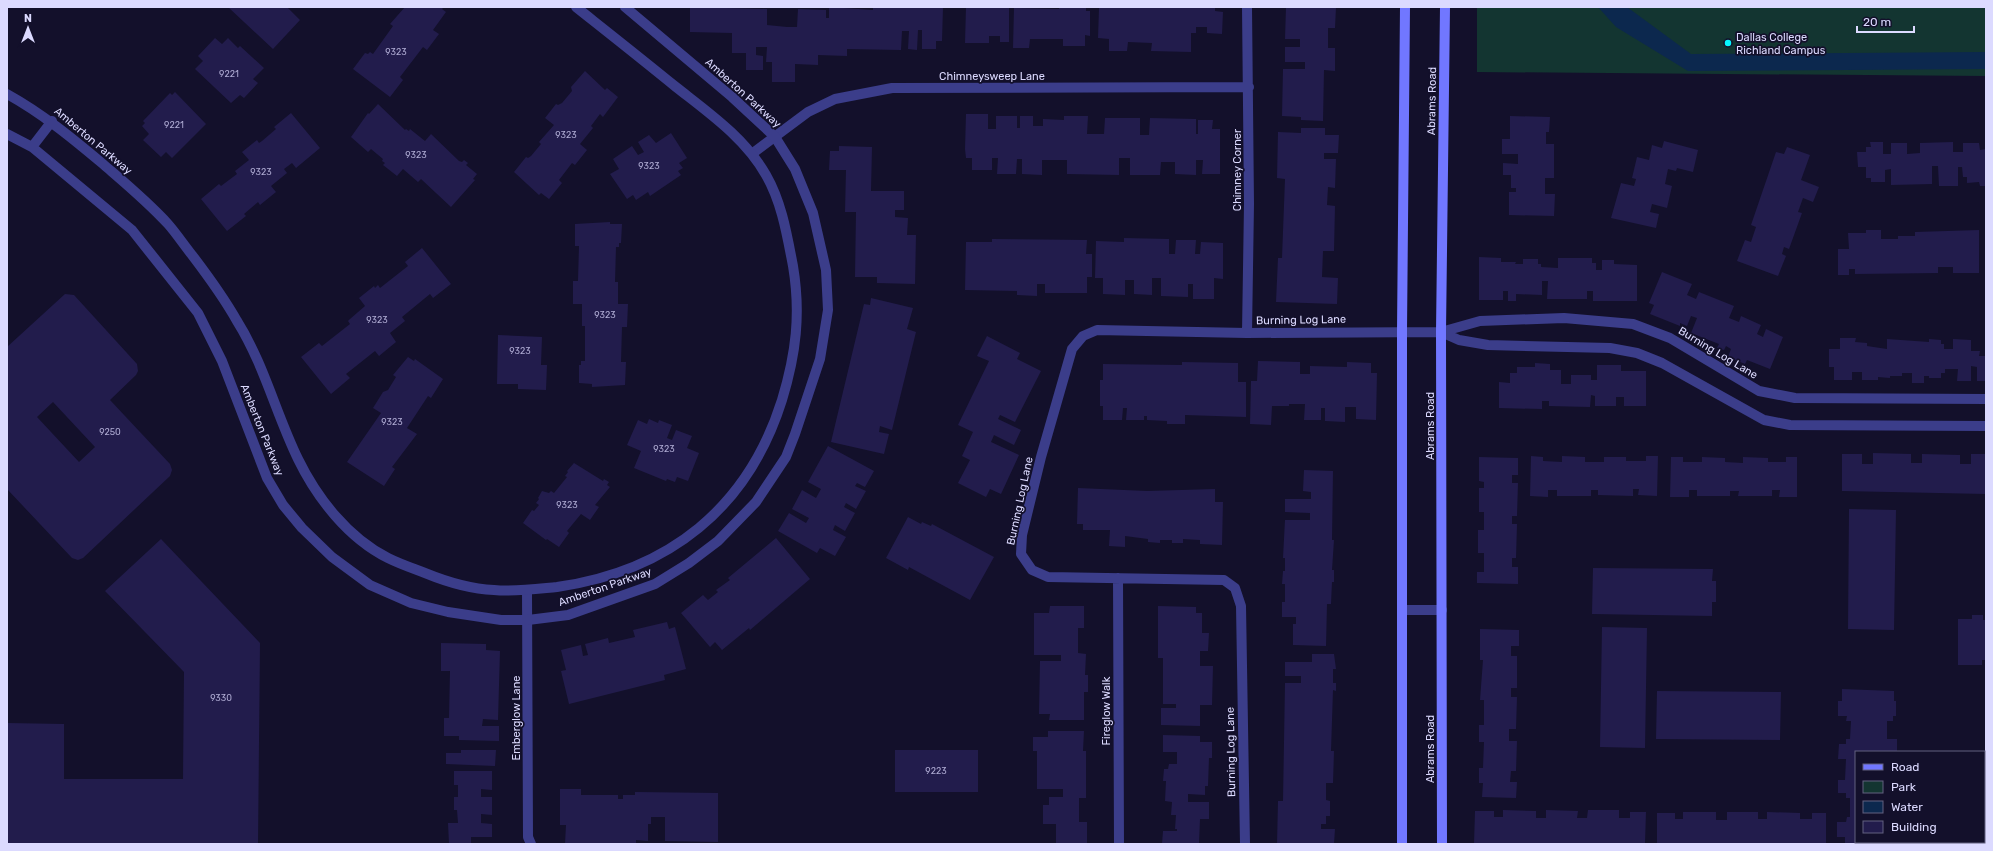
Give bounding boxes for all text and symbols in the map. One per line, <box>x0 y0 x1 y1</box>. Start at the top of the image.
north arrow <box>8 8 48 48</box>
scale bar <box>1857 8 1914 34</box>
text: N <box>24 12 32 25</box>
text: 20 m <box>1863 15 1891 29</box>
place label: Dallas College Richland Campus <box>1736 31 1826 57</box>
marker: Dallas College Richland Campus <box>1723 38 1733 48</box>
house number: 9323 <box>385 47 407 57</box>
street label: Amberton Parkway <box>702 56 784 130</box>
street label: Abrams Road <box>1425 67 1439 135</box>
house number: 9221 <box>219 69 239 79</box>
street label: Chimneysweep Lane <box>939 70 1045 83</box>
street label: Amberton Parkway <box>51 105 135 177</box>
house number: 9221 <box>164 120 184 130</box>
street label: Chimney Corner <box>1231 128 1244 211</box>
house number: 9323 <box>555 130 577 140</box>
house number: 9323 <box>405 150 427 160</box>
house number: 9323 <box>638 161 660 171</box>
house number: 9323 <box>250 167 272 177</box>
house number: 9323 <box>594 310 616 320</box>
street label: Burning Log Lane <box>1256 313 1346 327</box>
house number: 9323 <box>366 315 388 325</box>
street label: Burning Log Lane <box>1676 324 1760 382</box>
house number: 9323 <box>509 346 531 356</box>
street label: Amberton Parkway <box>238 382 286 478</box>
street label: Abrams Road <box>1424 392 1437 460</box>
house number: 9323 <box>381 417 403 427</box>
house number: 9250 <box>99 427 121 437</box>
house number: 9323 <box>653 444 675 454</box>
street label: Burning Log Lane <box>1004 456 1036 546</box>
house number: 9323 <box>556 500 578 510</box>
street label: Amberton Parkway <box>557 565 653 609</box>
street label: Emberglow Lane <box>510 676 523 760</box>
street label: Fireglow Walk <box>1100 676 1113 745</box>
house number: 9330 <box>210 693 232 703</box>
street label: Burning Log Lane <box>1224 707 1238 797</box>
street label: Abrams Road <box>1424 715 1437 783</box>
legend <box>1855 751 1985 843</box>
text: Road <box>1891 760 1919 774</box>
house number: 9223 <box>925 766 947 776</box>
text: Park <box>1891 780 1917 794</box>
text: Water <box>1891 800 1923 814</box>
text: Building <box>1891 820 1937 834</box>

